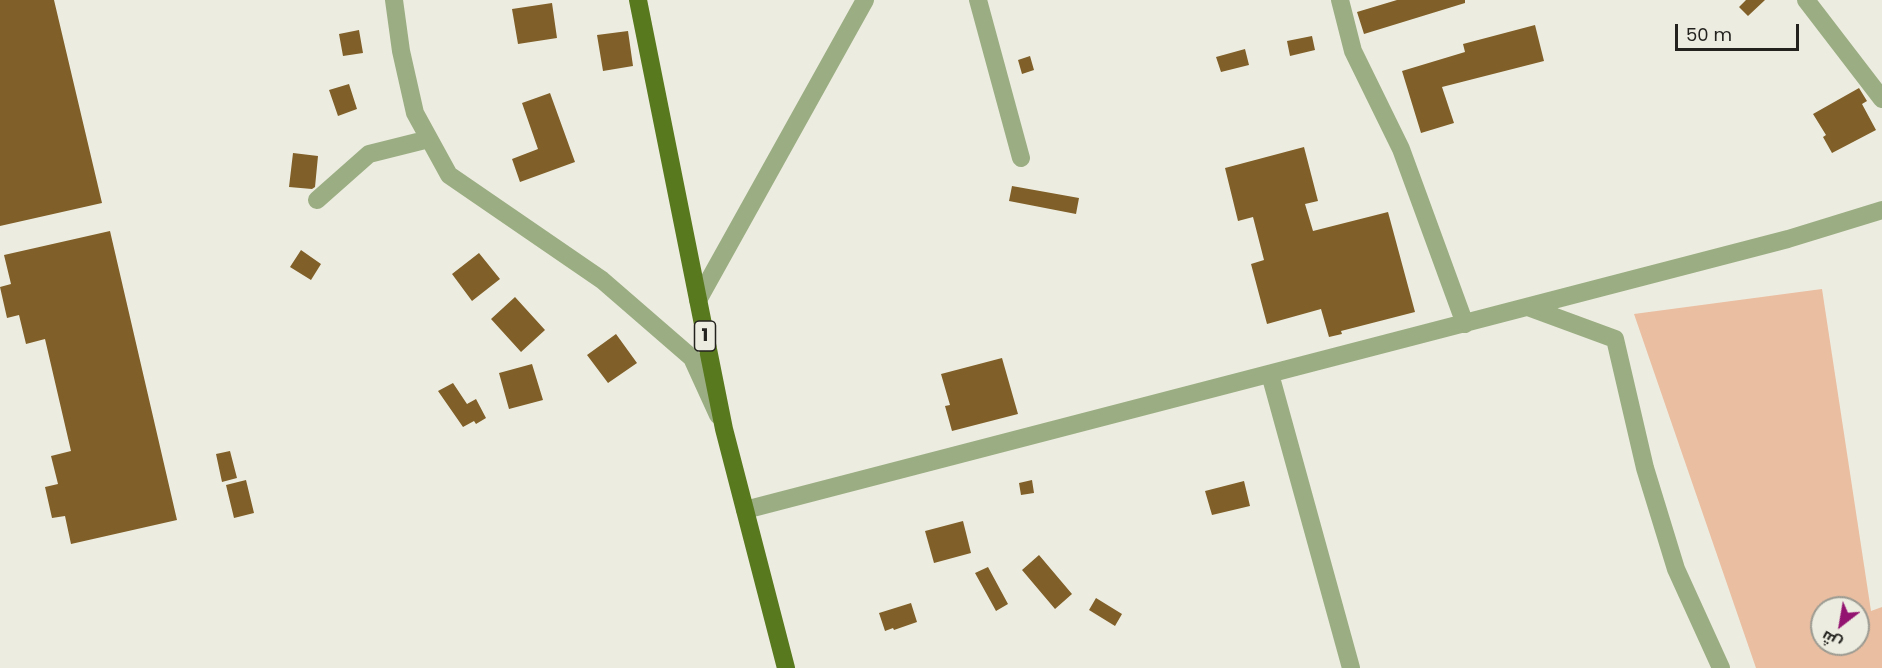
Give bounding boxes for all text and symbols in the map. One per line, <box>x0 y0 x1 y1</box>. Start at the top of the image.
scale bar <box>1678 12 1802 50</box>
text: 50 m <box>1686 22 1732 47</box>
road number: 1 <box>694 321 716 351</box>
north arrow <box>1810 596 1870 656</box>
text: ش <box>1817 625 1846 655</box>

